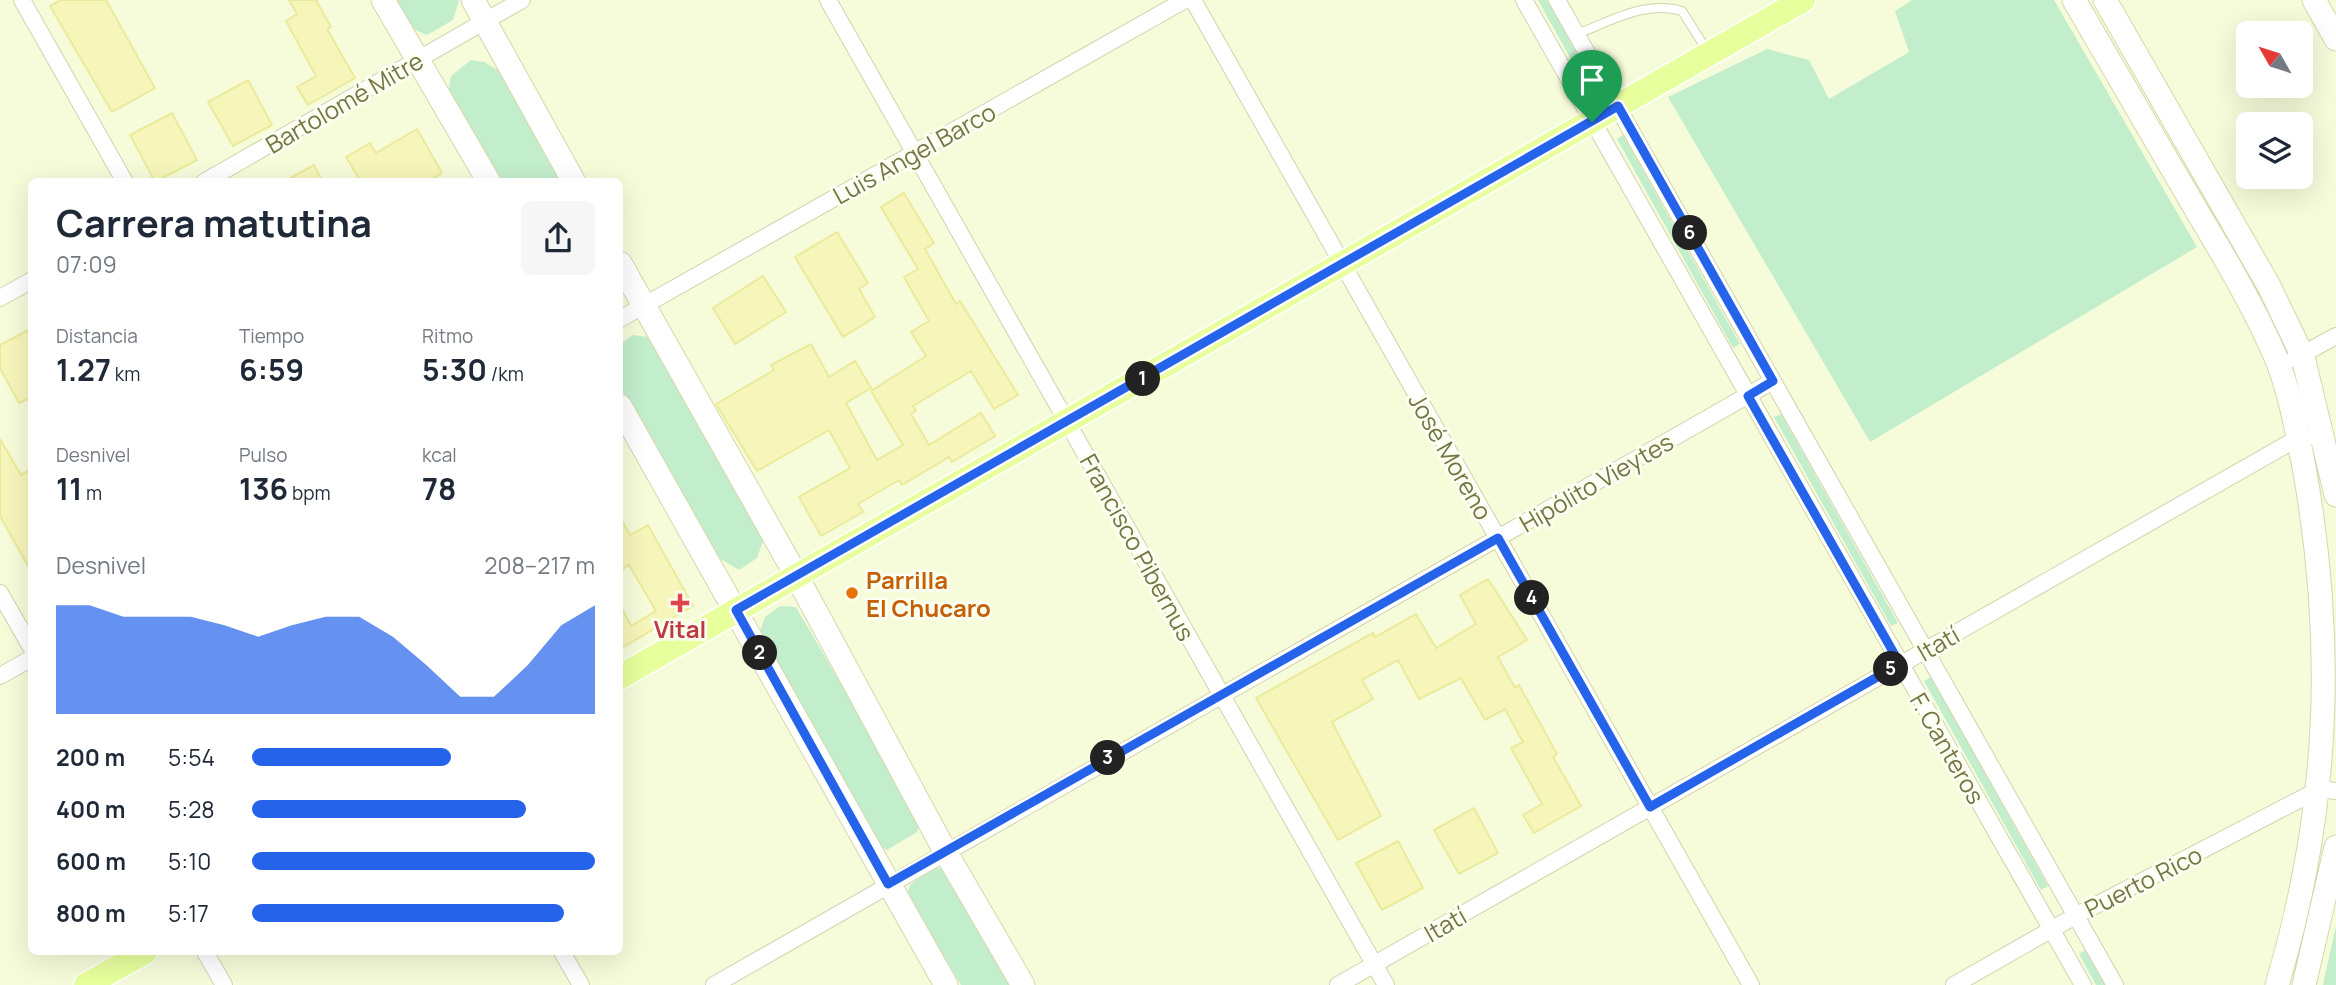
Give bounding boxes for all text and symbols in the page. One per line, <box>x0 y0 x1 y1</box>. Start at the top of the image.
north arrow <box>2236 21 2314 98</box>
map controls <box>2236 21 2313 189</box>
street label: Bartolomé Mitre <box>259 43 429 161</box>
pin <box>1562 50 1622 122</box>
icon: arrive <box>1573 61 1611 99</box>
street label: Luis Angel Barco <box>827 95 1001 211</box>
button: layers <box>2236 112 2313 189</box>
text: Carrera matutina <box>56 196 372 248</box>
button: share <box>521 201 595 275</box>
pin: 6 <box>1672 216 1708 250</box>
text: 6 <box>1684 219 1695 245</box>
text: 07:09 <box>56 248 117 280</box>
text: Distancia <box>56 323 138 349</box>
text: Tiempo <box>239 323 304 349</box>
text: Ritmo <box>422 323 473 349</box>
text: 1.27 <box>56 349 111 390</box>
text: 6:59 <box>239 349 304 390</box>
text: 5:30 <box>422 349 487 390</box>
text: km <box>111 361 140 387</box>
text: /km <box>487 361 524 387</box>
pin: 1 <box>1126 362 1160 396</box>
text: 1 <box>1138 365 1147 391</box>
street label: José Moreno <box>1401 386 1501 526</box>
street label: Hipólito Vieytes <box>1513 425 1679 539</box>
text: Desnivel <box>56 442 130 468</box>
text: Pulso <box>239 442 287 468</box>
text: kcal <box>422 442 457 468</box>
street label: Francisco Pibernus <box>1073 448 1203 646</box>
text: 11 <box>56 468 82 509</box>
text: 136 <box>239 468 288 509</box>
text: 78 <box>422 468 456 509</box>
text: m <box>82 480 102 506</box>
text: bpm <box>288 480 331 506</box>
text: Desnivel <box>56 549 146 581</box>
text: 208–217 m <box>484 549 595 581</box>
place label: Parrilla El Chucaro <box>866 563 991 624</box>
pin: 4 <box>1514 580 1550 616</box>
text: 4 <box>1526 584 1537 610</box>
marker: Parrilla El Chucaro <box>844 585 860 601</box>
marker: Vital <box>672 595 688 611</box>
place label: Vital <box>654 612 706 645</box>
street label: Itatí <box>1911 618 1966 668</box>
pin: 2 <box>742 636 778 670</box>
text: 2 <box>754 639 765 665</box>
pin: 5 <box>1874 652 1909 686</box>
text: 5 <box>1885 655 1896 681</box>
street label: F. Canteros <box>1903 686 1993 810</box>
pin: 3 <box>1090 740 1126 776</box>
text: 200 m <box>56 741 125 773</box>
text: 5:54 <box>168 741 215 773</box>
text: 3 <box>1102 744 1113 770</box>
text: 400 m <box>56 793 126 825</box>
text: 5:28 <box>168 793 215 825</box>
street label: Puerto Rico <box>2079 837 2207 925</box>
text: 600 m <box>56 845 126 877</box>
text: 5:10 <box>168 845 211 877</box>
text: 800 m <box>56 897 126 929</box>
text: 5:17 <box>168 897 209 929</box>
street label: Itatí <box>1418 899 1473 949</box>

